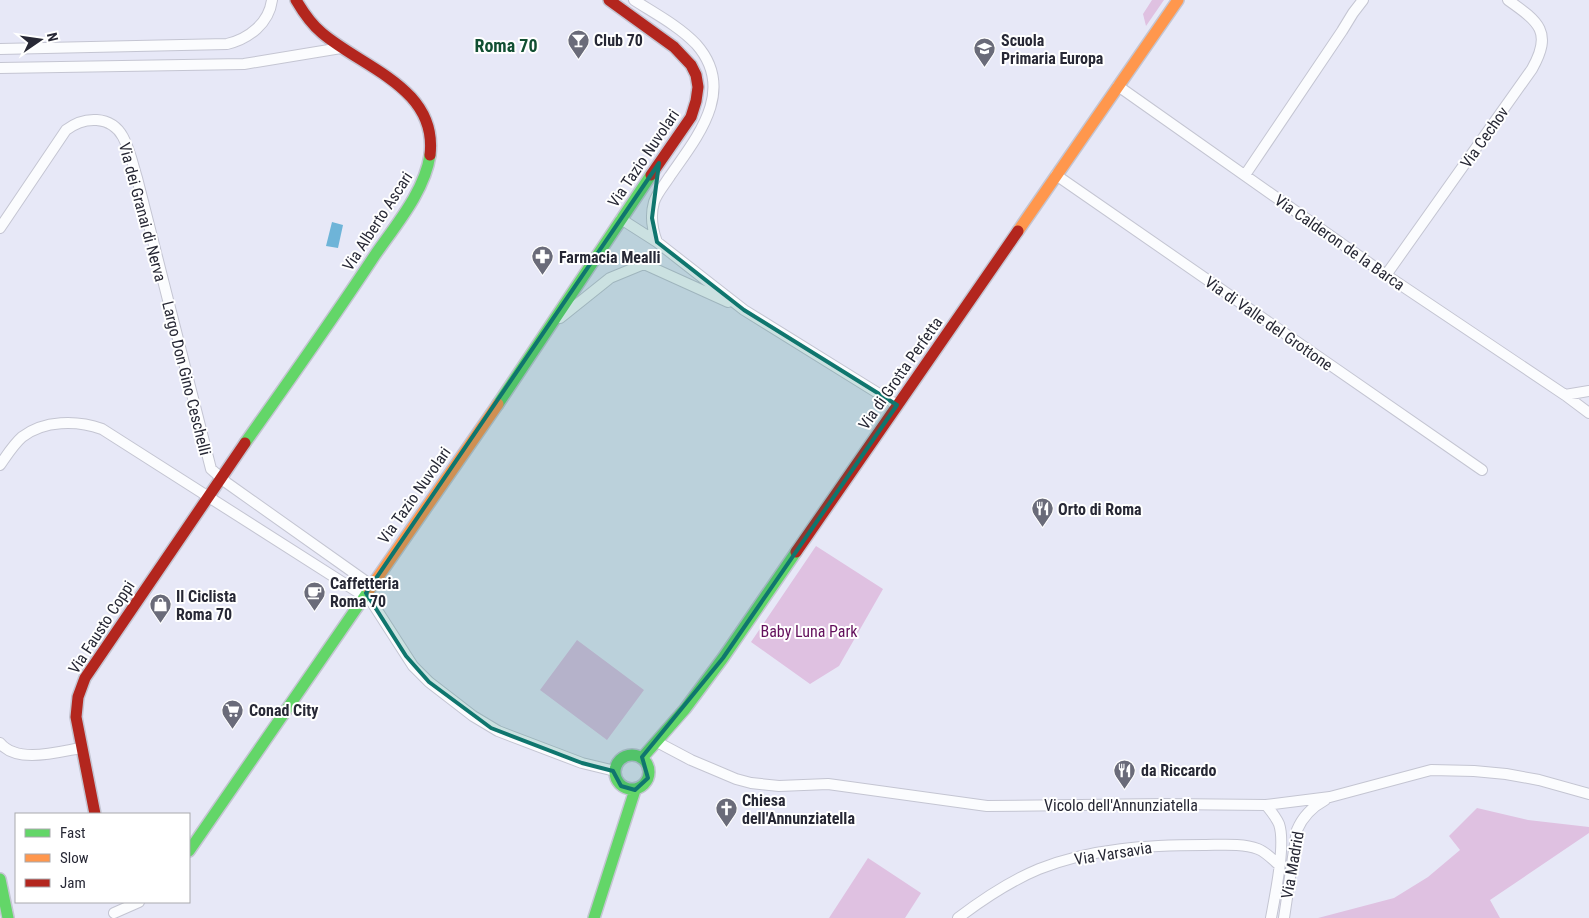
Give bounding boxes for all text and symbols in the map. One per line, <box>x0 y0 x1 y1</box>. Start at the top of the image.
north arrow <box>15 15 65 65</box>
bar icon: Club 70 <box>566 28 590 59</box>
text: N <box>44 31 61 43</box>
place label: Club 70 <box>594 31 643 50</box>
place label: Scuola Primaria Europa <box>1001 31 1104 68</box>
district label: Roma 70 <box>474 35 538 56</box>
school or university icon: Scuola Primaria Europa <box>973 37 997 68</box>
street label: Via Cechov <box>1456 103 1512 172</box>
street label: Via Tazio Nuvolari <box>604 106 683 211</box>
street label: Via dei Granai di Nerva <box>115 140 170 284</box>
street label: Via Alberto Ascari <box>338 168 416 274</box>
street label: Via Calderon de la Barca <box>1271 190 1408 294</box>
pharmacy icon: Farmacia Mealli <box>531 245 555 276</box>
place label: Farmacia Mealli <box>559 248 661 267</box>
street label: Via di Valle del Grottone <box>1201 272 1336 375</box>
street label: Largo Don Gino Ceschelli <box>158 299 215 457</box>
street label: Via di Grotta Perfetta <box>854 313 946 433</box>
street label: Via Tazio Nuvolari <box>374 443 455 547</box>
restaurant icon: Orto di Roma <box>1030 497 1054 528</box>
place label: Orto di Roma <box>1058 500 1142 519</box>
place label: Caffetteria Roma 70 <box>330 574 399 611</box>
street label: Via Fausto Coppi <box>64 577 139 677</box>
cafe icon: Caffetteria Roma 70 <box>302 580 326 611</box>
place label: Il Ciclista Roma 70 <box>176 587 237 624</box>
shop icon: Il Ciclista Roma 70 <box>148 593 172 624</box>
park label: Baby Luna Park <box>760 622 858 641</box>
supermarket icon: Conad City <box>221 698 245 729</box>
place label: Conad City <box>249 701 318 720</box>
restaurant icon: da Riccardo <box>1113 758 1137 789</box>
place label: da Riccardo <box>1141 761 1216 780</box>
place label: Chiesa dell'Annunziatella <box>742 791 855 828</box>
street label: Vicolo dell'Annunziatella <box>1044 796 1198 815</box>
church icon: Chiesa dell'Annunziatella <box>714 797 738 828</box>
legend <box>15 813 190 903</box>
text: Fast <box>60 824 85 842</box>
street label: Via Madrid <box>1277 830 1308 900</box>
street label: Via Varsavia <box>1073 838 1153 869</box>
text: Slow <box>60 849 89 867</box>
text: Jam <box>60 874 86 892</box>

